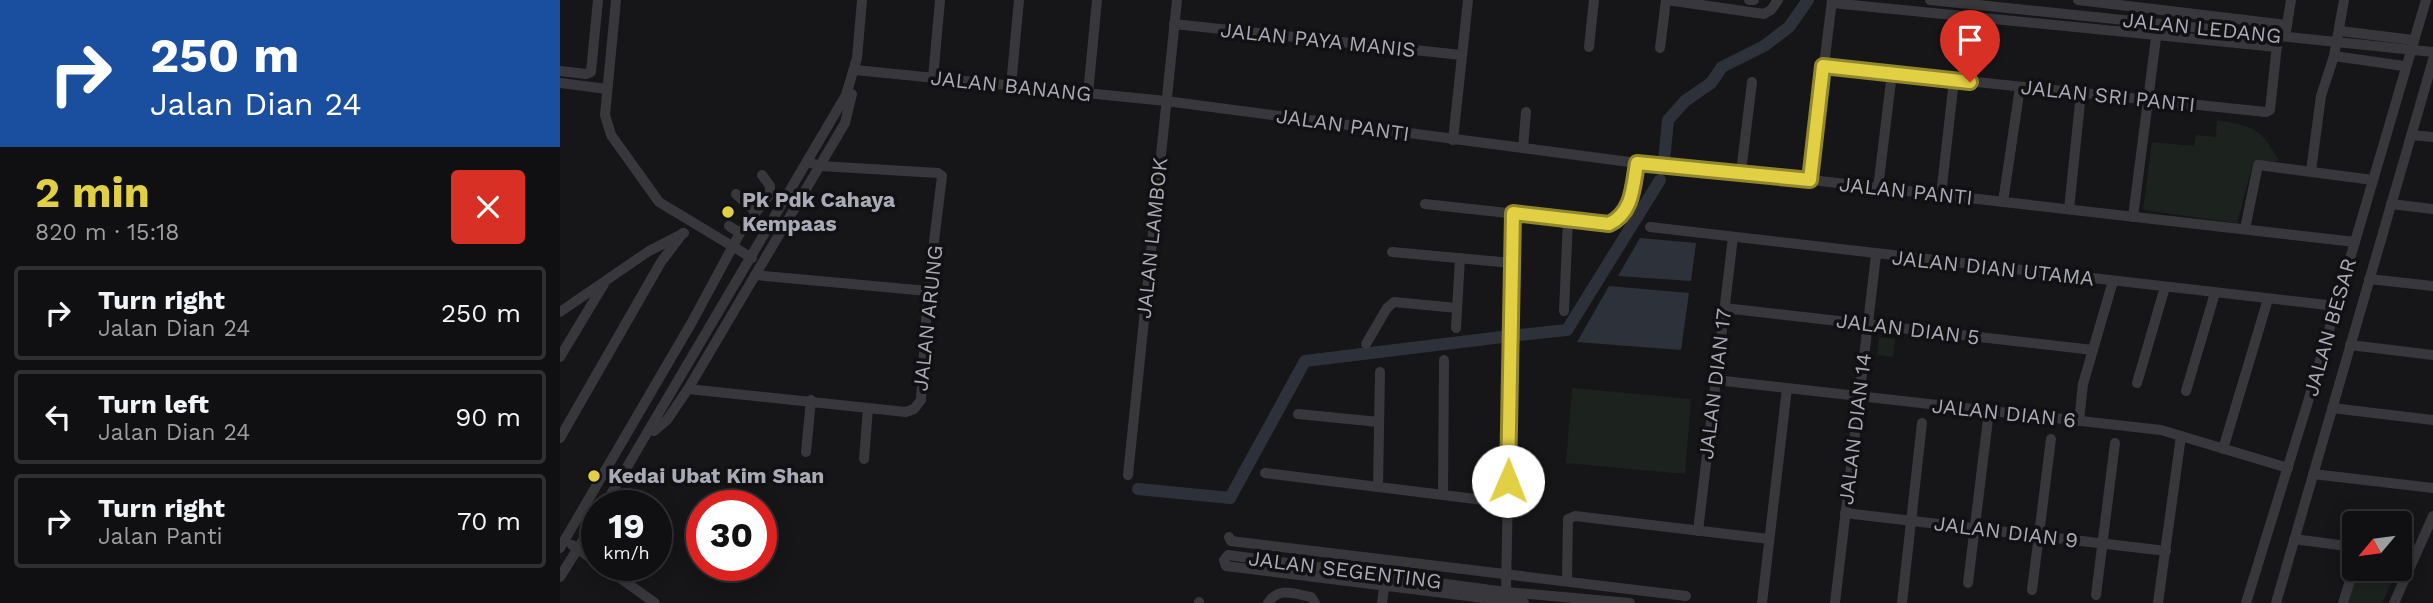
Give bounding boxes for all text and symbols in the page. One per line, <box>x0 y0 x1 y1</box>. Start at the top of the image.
street label: JALAN LEDANG <box>2121 7 2283 48</box>
pin <box>1940 10 2000 82</box>
street label: JALAN PAYA MANIS <box>1219 17 1417 62</box>
icon: arrive <box>1951 21 1989 59</box>
text: 250 m <box>150 26 299 84</box>
icon: right <box>35 28 126 119</box>
street label: JALAN BANANG <box>929 65 1093 106</box>
street label: JALAN SRI PANTI <box>2020 74 2196 117</box>
text: Jalan Dian 24 <box>150 85 362 123</box>
street label: JALAN PANTI <box>1275 103 1411 146</box>
street label: JALAN LAMBOK <box>1131 156 1172 320</box>
text: 2 min <box>35 168 150 217</box>
button: close <box>451 170 525 244</box>
street label: JALAN PANTI <box>1838 171 1974 210</box>
place label: Pk Pdk Cahaya Kempaas <box>742 187 896 236</box>
marker: Pk Pdk Cahaya Kempaas <box>720 204 736 220</box>
text: 820 m · 15:18 <box>35 219 179 246</box>
street label: JALAN ARUNG <box>907 244 948 392</box>
street label: JALAN DIAN UTAMA <box>1891 244 2096 291</box>
street label: JALAN BESAR <box>2298 255 2361 399</box>
text: Turn right <box>98 285 225 315</box>
icon: right <box>39 294 77 332</box>
text: 250 m <box>441 298 521 328</box>
street label: JALAN DIAN 17 <box>1693 307 1736 461</box>
street label: JALAN DIAN 5 <box>1835 307 1981 350</box>
text: Jalan Dian 24 <box>98 315 250 342</box>
street label: JALAN DIAN 14 <box>1833 352 1876 506</box>
text: Turn left <box>98 389 209 419</box>
street label: JALAN DIAN 6 <box>1931 393 2077 433</box>
icon: left <box>39 398 77 436</box>
text: 90 m <box>455 402 521 432</box>
text: Jalan Dian 24 <box>98 419 250 446</box>
position arrow <box>1471 444 1545 518</box>
place label: Kedai Ubat Kim Shan <box>608 463 824 488</box>
marker: Kedai Ubat Kim Shan <box>586 468 602 484</box>
speed limit sign: 30 <box>686 490 777 581</box>
text: Turn right <box>98 493 225 523</box>
icon: right <box>39 502 77 540</box>
text: 19 <box>608 505 645 547</box>
text: 70 m <box>457 506 521 536</box>
street label: JALAN DIAN 9 <box>1933 510 2080 553</box>
north arrow <box>2342 511 2412 581</box>
map controls <box>2342 511 2412 581</box>
text: Jalan Panti <box>98 523 223 550</box>
text: km/h <box>603 542 650 563</box>
street label: JALAN SEGENTING <box>1247 545 1443 594</box>

